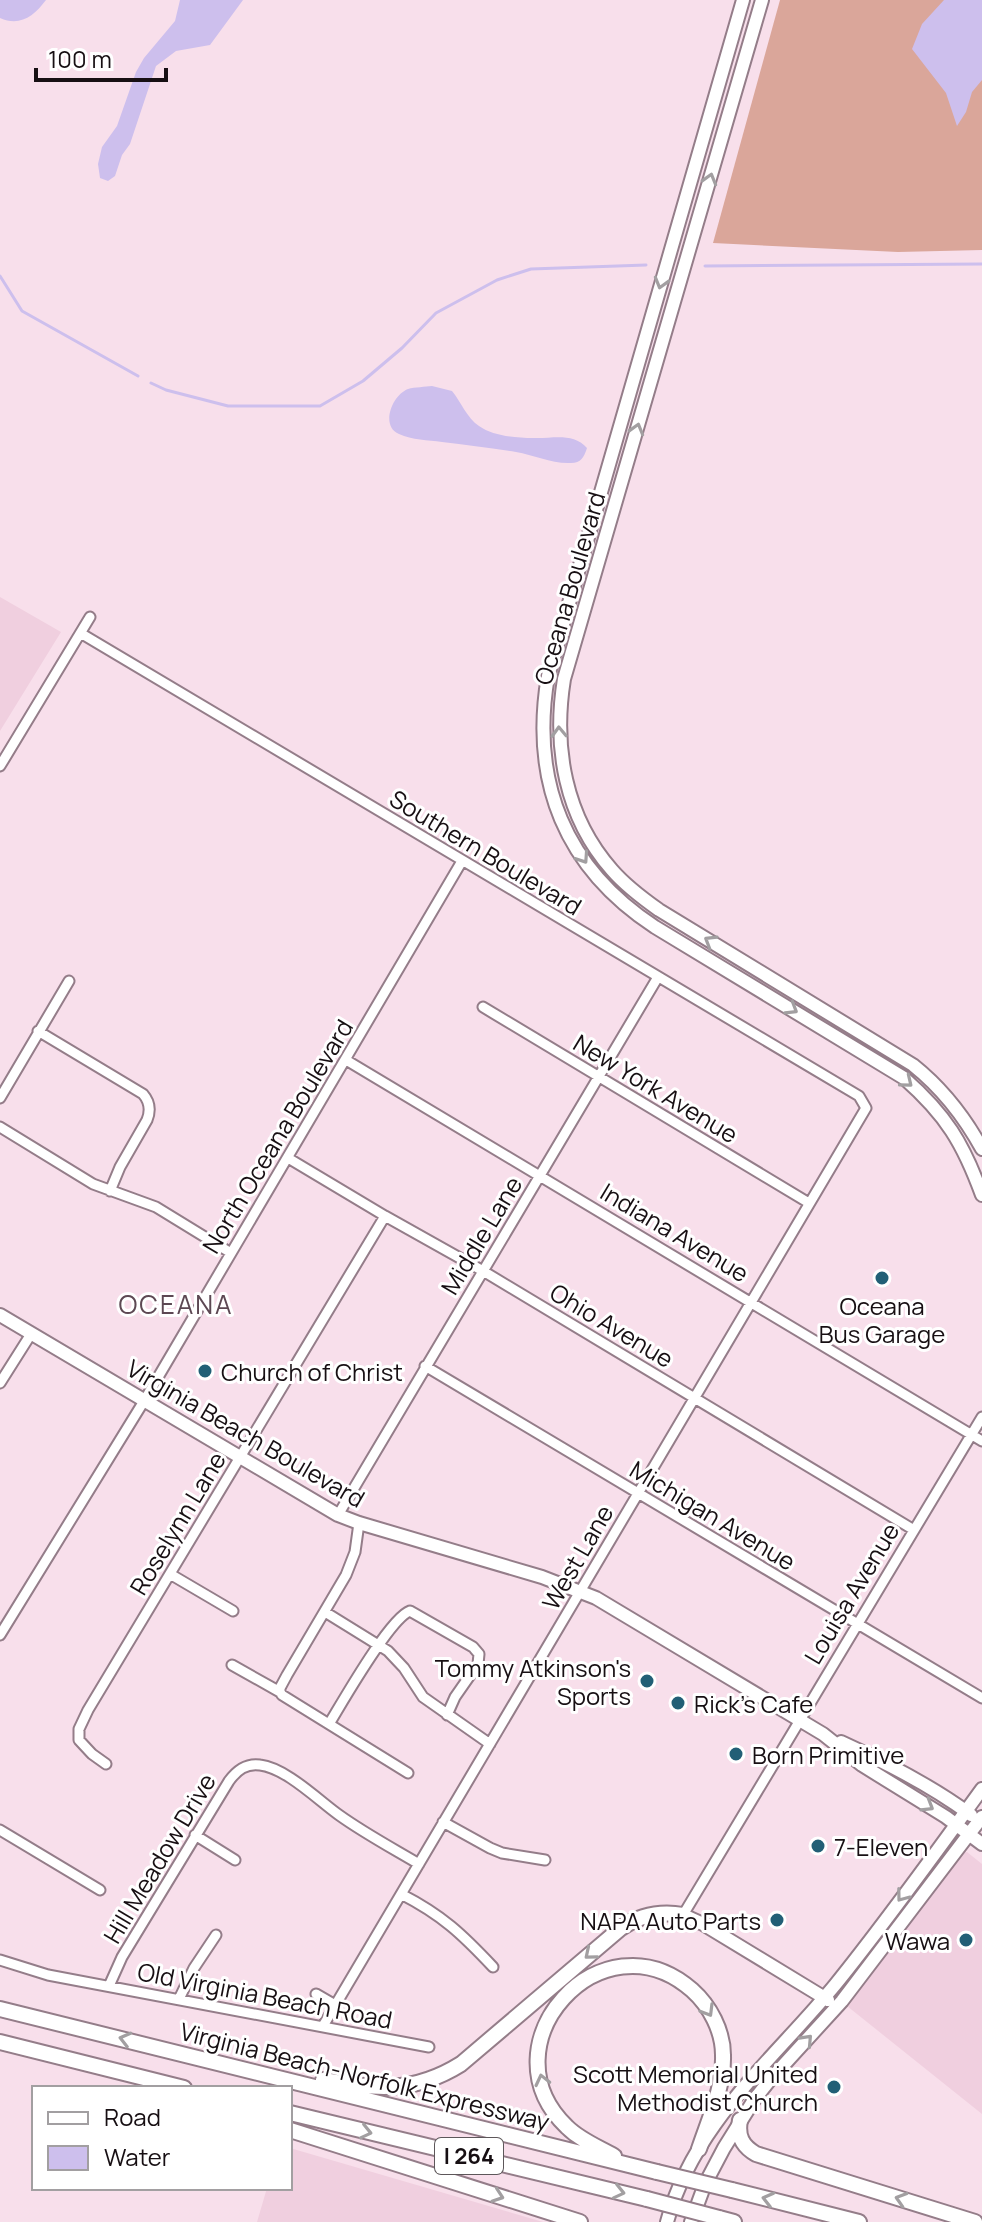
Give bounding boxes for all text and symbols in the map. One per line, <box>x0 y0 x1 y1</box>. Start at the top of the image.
scale bar <box>36 32 166 82</box>
text: 100 m <box>48 42 112 75</box>
one-way arrow <box>701 173 717 187</box>
one-way arrow <box>654 275 671 289</box>
one-way arrow <box>628 423 644 436</box>
street label: Oceana Boulevard <box>526 488 612 688</box>
one-way arrow <box>551 725 568 738</box>
street label: Southern Boulevard <box>384 782 588 922</box>
one-way arrow <box>573 850 588 864</box>
one-way arrow <box>704 935 719 951</box>
one-way arrow <box>783 1000 798 1015</box>
street label: North Oceana Boulevard <box>194 1013 360 1259</box>
street label: New York Avenue <box>568 1026 744 1150</box>
one-way arrow <box>898 1072 912 1087</box>
street label: Middle Lane <box>433 1170 529 1300</box>
street label: Indiana Avenue <box>595 1175 755 1289</box>
marker: Oceana Bus Garage <box>873 1269 891 1287</box>
street label: Ohio Avenue <box>544 1275 680 1375</box>
district label: OCEANA <box>119 1286 233 1322</box>
place label: Oceana Bus Garage <box>819 1289 945 1350</box>
street label: Virginia Beach Boulevard <box>121 1351 371 1515</box>
place label: Church of Christ <box>221 1355 403 1388</box>
marker: Church of Christ <box>196 1362 214 1380</box>
street label: Roselynn Lane <box>121 1445 233 1601</box>
street label: Michigan Avenue <box>624 1453 802 1577</box>
street label: West Lane <box>534 1499 620 1615</box>
street label: Louisa Avenue <box>796 1516 906 1670</box>
place label: Tommy Atkinson's Sports <box>435 1651 631 1712</box>
marker: Tommy Atkinson's Sports <box>638 1672 656 1690</box>
place label: Rick's Cafe <box>694 1687 813 1720</box>
marker: Rick's Cafe <box>669 1694 687 1712</box>
place label: Born Primitive <box>752 1738 904 1771</box>
marker: Born Primitive <box>727 1745 745 1763</box>
street label: Hill Meadow Drive <box>95 1767 223 1949</box>
one-way arrow <box>919 1797 934 1812</box>
place label: 7-Eleven <box>834 1830 928 1863</box>
marker: 7-Eleven <box>809 1837 827 1855</box>
one-way arrow <box>898 1887 912 1902</box>
place label: NAPA Auto Parts <box>580 1904 761 1937</box>
marker: NAPA Auto Parts <box>768 1911 786 1929</box>
place label: Wawa <box>885 1924 950 1957</box>
marker: Wawa <box>957 1931 975 1949</box>
one-way arrow <box>585 1944 599 1959</box>
street label: Old Virginia Beach Road <box>135 1954 395 2036</box>
one-way arrow <box>698 2002 714 2017</box>
street label: Virginia Beach-Norfolk Expressway <box>177 2014 553 2138</box>
one-way arrow <box>119 2031 132 2048</box>
one-way arrow <box>797 2034 811 2049</box>
place label: Scott Memorial United Methodist Church <box>573 2057 818 2118</box>
one-way arrow <box>534 2074 551 2087</box>
marker: Scott Memorial United Methodist Church <box>825 2078 843 2096</box>
legend <box>32 2086 292 2190</box>
text: Road <box>104 2100 161 2133</box>
one-way arrow <box>358 2122 372 2139</box>
road number: I 264 <box>435 2138 503 2174</box>
text: Water <box>104 2140 171 2173</box>
one-way arrow <box>611 2183 625 2200</box>
one-way arrow <box>490 2186 504 2202</box>
one-way arrow <box>762 2192 776 2209</box>
one-way arrow <box>894 2192 908 2208</box>

